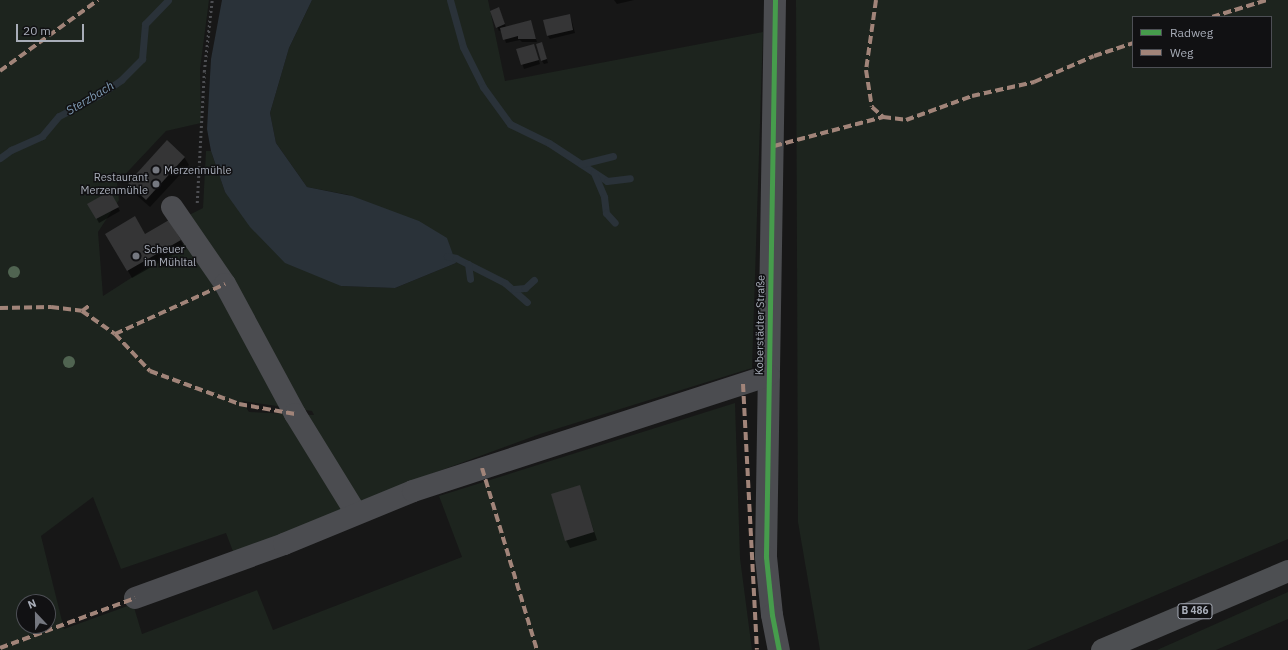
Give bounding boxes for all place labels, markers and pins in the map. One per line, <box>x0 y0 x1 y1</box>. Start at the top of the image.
place label: Merzenmühle <box>164 163 231 177</box>
marker: Merzenmühle <box>151 165 161 175</box>
place label: Restaurant Merzenmühle <box>81 171 148 197</box>
marker: Restaurant Merzenmühle <box>151 179 161 189</box>
place label: Scheuer im Mühltal <box>144 243 196 269</box>
marker: Scheuer im Mühltal <box>131 251 141 261</box>

